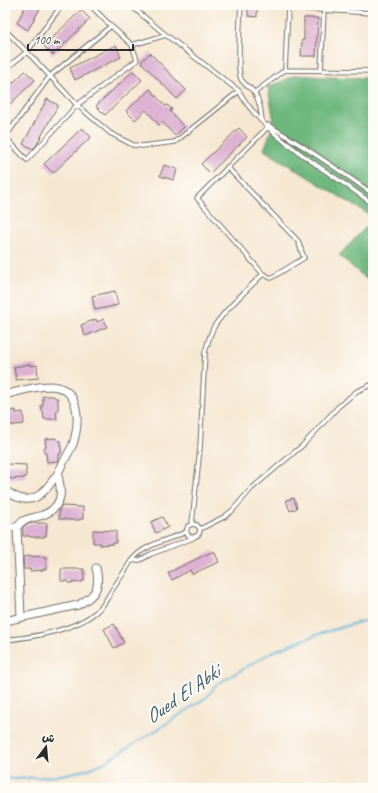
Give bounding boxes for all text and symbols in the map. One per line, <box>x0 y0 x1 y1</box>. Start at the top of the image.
scale bar <box>28 26 133 52</box>
text: 100 m <box>34 32 61 48</box>
water label: Oued El Abki <box>140 657 229 729</box>
north arrow <box>26 727 66 767</box>
text: ش <box>41 729 57 746</box>

